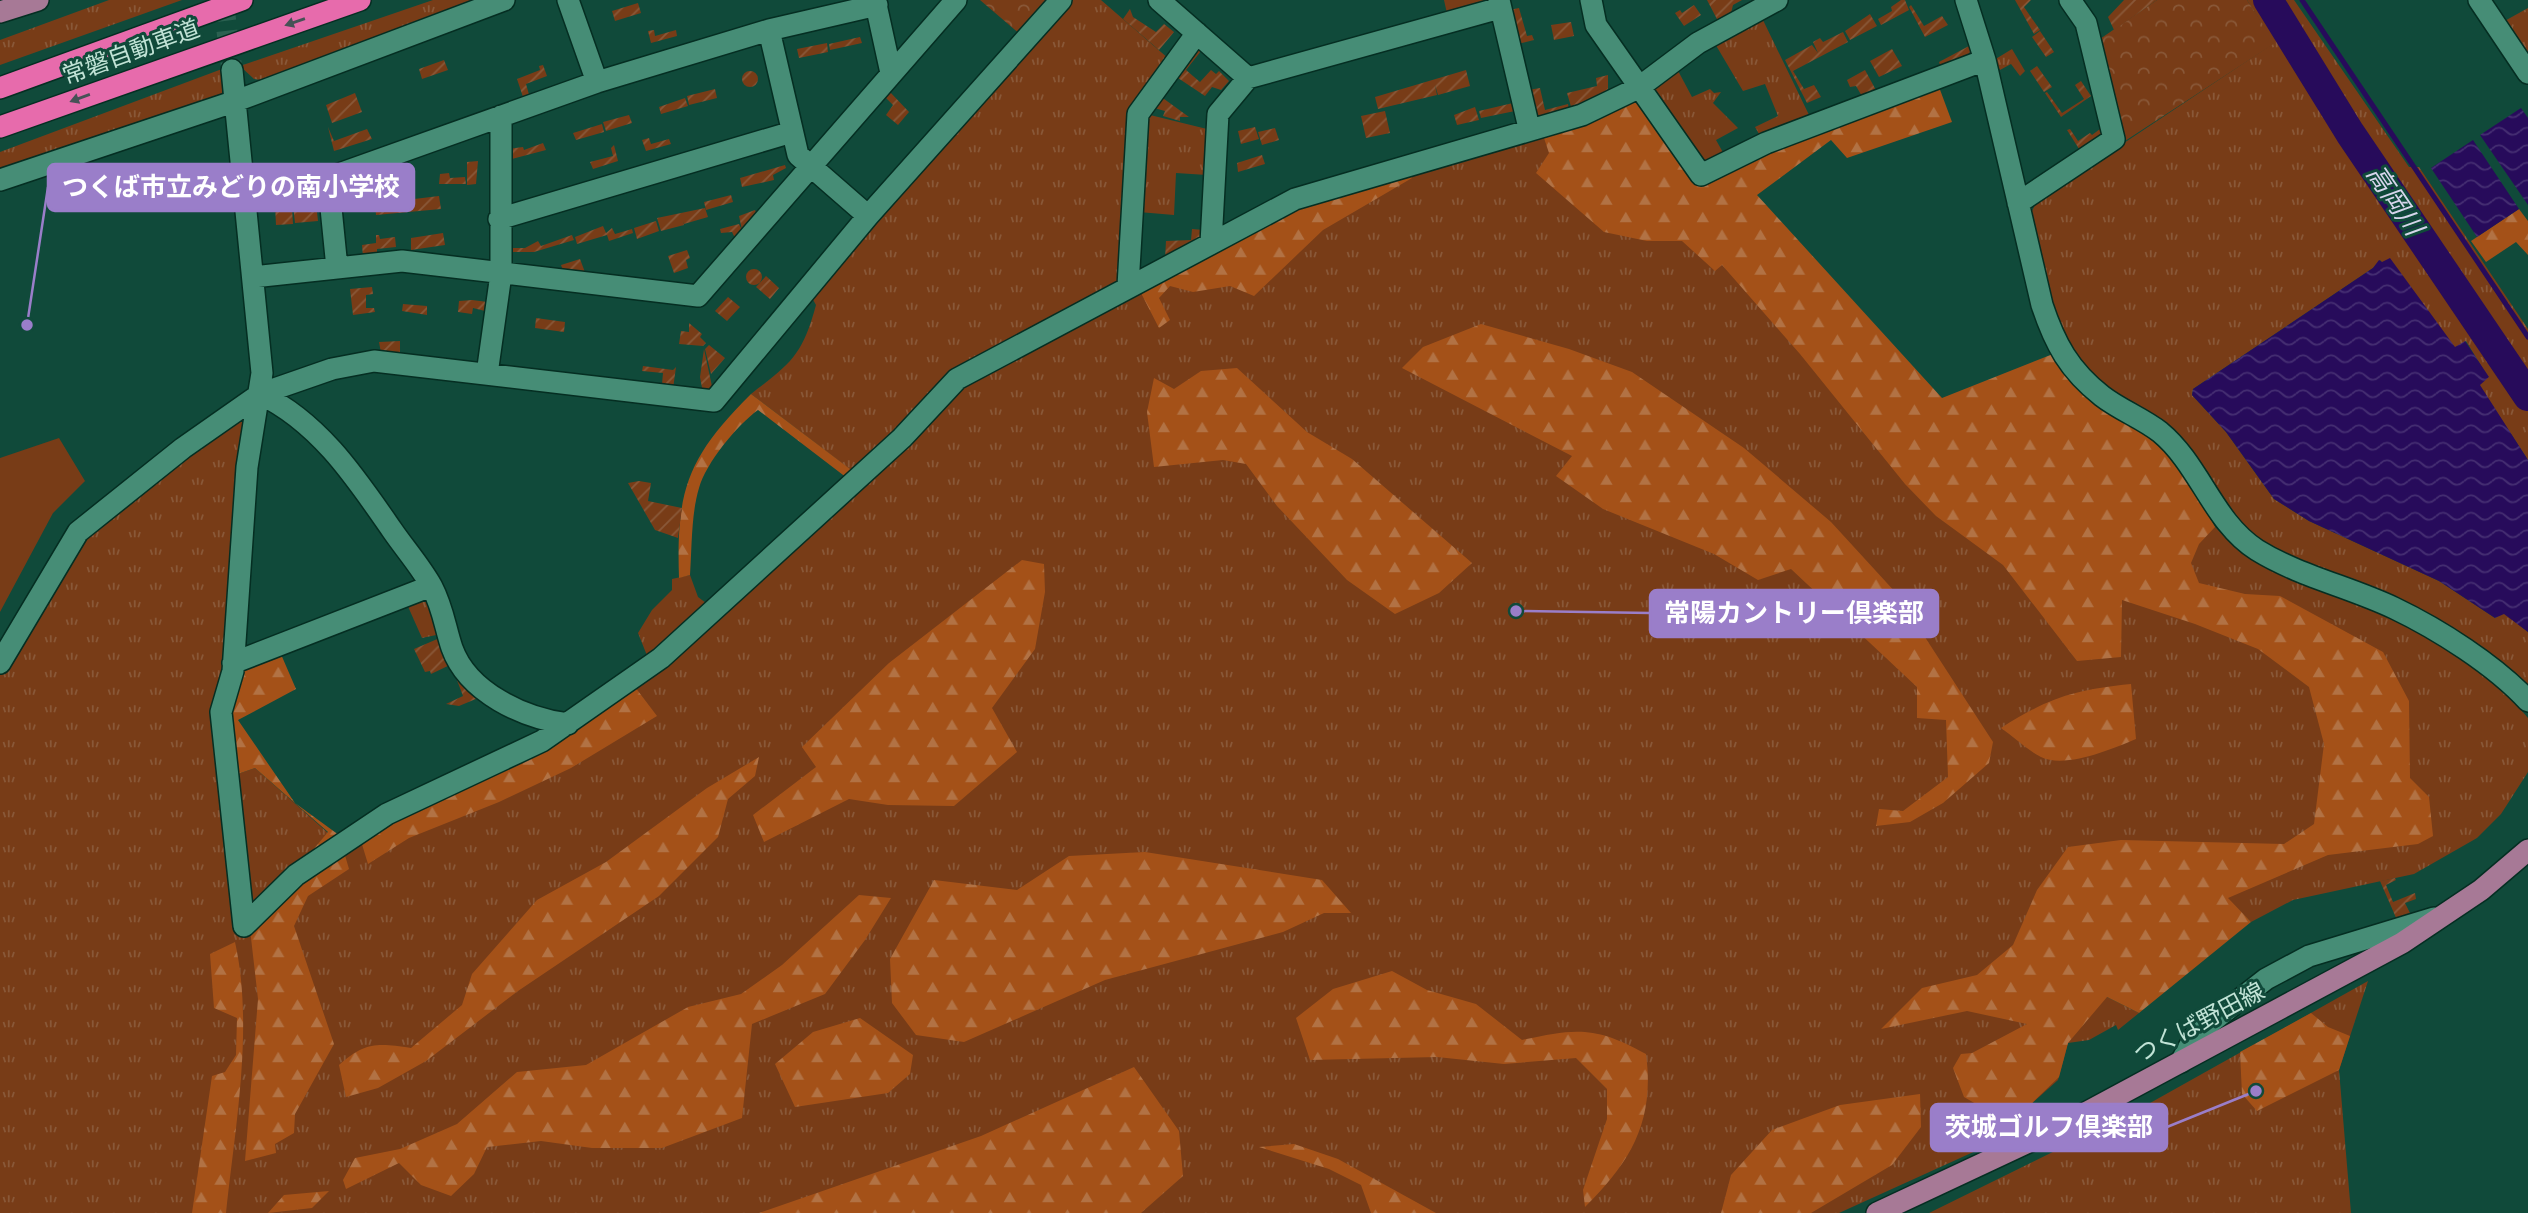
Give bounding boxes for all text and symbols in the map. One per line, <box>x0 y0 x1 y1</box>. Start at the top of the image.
street label: 常磐自動車道 <box>59 15 204 93</box>
one-way arrow <box>284 17 305 28</box>
one-way arrow <box>70 93 91 104</box>
water label: 高岡川 <box>2357 160 2430 245</box>
callout: つくば市立みどりの南小学校 <box>48 164 414 211</box>
text: つくば市立みどりの南小学校 <box>62 173 400 206</box>
callout: 常陽カントリー倶楽部 <box>1650 590 1938 637</box>
text: 常陽カントリー倶楽部 <box>1664 599 1924 632</box>
street label: つくば野田線 <box>2129 978 2271 1072</box>
callout: 茨城ゴルフ倶楽部 <box>1931 1104 2167 1151</box>
text: 茨城ゴルフ倶楽部 <box>1945 1113 2153 1146</box>

